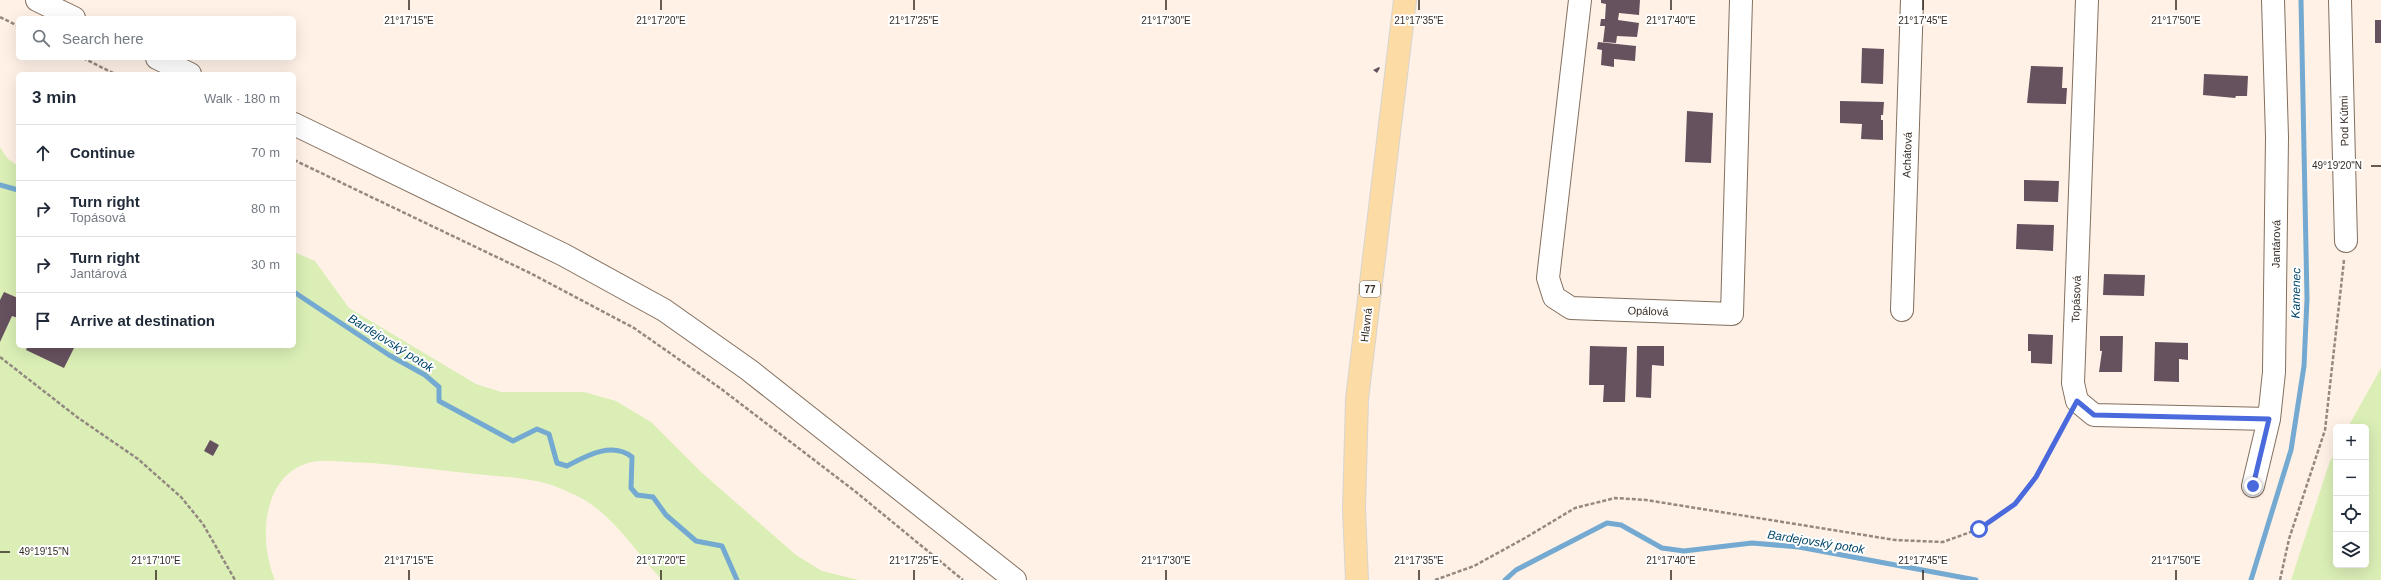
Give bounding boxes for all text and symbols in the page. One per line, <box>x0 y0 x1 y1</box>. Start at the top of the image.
text: 21°17'15"E <box>384 15 434 26</box>
text: 21°17'20"E <box>636 15 686 26</box>
text: 21°17'25"E <box>889 15 939 26</box>
text: 21°17'30"E <box>1141 15 1191 26</box>
text: 21°17'35"E <box>1394 15 1444 26</box>
text: 21°17'40"E <box>1646 15 1696 26</box>
text: 21°17'45"E <box>1898 15 1948 26</box>
text: 21°17'50"E <box>2151 15 2201 26</box>
search box <box>16 16 296 60</box>
icon: search <box>30 27 52 49</box>
text: Search here <box>62 30 144 47</box>
text: 3 min <box>32 88 76 107</box>
text: Walk · 180 m <box>204 91 280 106</box>
street label: Pod Kútmi <box>2338 96 2350 146</box>
street label: Achátová <box>1900 131 1914 178</box>
icon: ahead <box>32 142 54 164</box>
text: Continue <box>70 144 135 161</box>
text: 70 m <box>251 145 280 160</box>
text: 49°19'20"N <box>2312 160 2362 171</box>
text: Turn right <box>70 193 140 210</box>
icon: right <box>32 198 54 220</box>
text: 80 m <box>251 201 280 216</box>
text: Topásová <box>70 210 126 225</box>
street label: Jantárová <box>2270 219 2282 268</box>
text: Turn right <box>70 249 140 266</box>
icon: right <box>32 254 54 276</box>
text: 30 m <box>251 257 280 272</box>
text: Jantárová <box>70 266 127 281</box>
water label: Kamenec <box>2289 268 2303 318</box>
street label: Topásová <box>2069 274 2083 323</box>
road number: 77 <box>1360 281 1380 297</box>
street label: Opálová <box>1627 304 1670 318</box>
street label: Hlavná <box>1358 306 1374 343</box>
icon: arrive <box>32 310 54 332</box>
water label: Bardejovský potok <box>346 311 437 375</box>
text: Arrive at destination <box>70 312 215 329</box>
map controls <box>2333 424 2369 568</box>
button: + <box>2333 424 2369 460</box>
button: − <box>2333 460 2369 496</box>
route end <box>2244 477 2262 495</box>
button: locate <box>2333 496 2369 532</box>
route start <box>1970 520 1988 538</box>
water label: Bardejovský potok <box>1766 527 1866 557</box>
button: layers <box>2333 532 2369 568</box>
text: 49°19'15"N <box>19 546 69 557</box>
text: 21°17'10"E <box>131 555 181 566</box>
text: 21°17'15"E <box>384 555 434 566</box>
text: 21°17'20"E <box>636 555 686 566</box>
text: 21°17'25"E <box>889 555 939 566</box>
text: 21°17'30"E <box>1141 555 1191 566</box>
text: 21°17'35"E <box>1394 555 1444 566</box>
text: 21°17'40"E <box>1646 555 1696 566</box>
text: 21°17'45"E <box>1898 555 1948 566</box>
text: 21°17'50"E <box>2151 555 2201 566</box>

